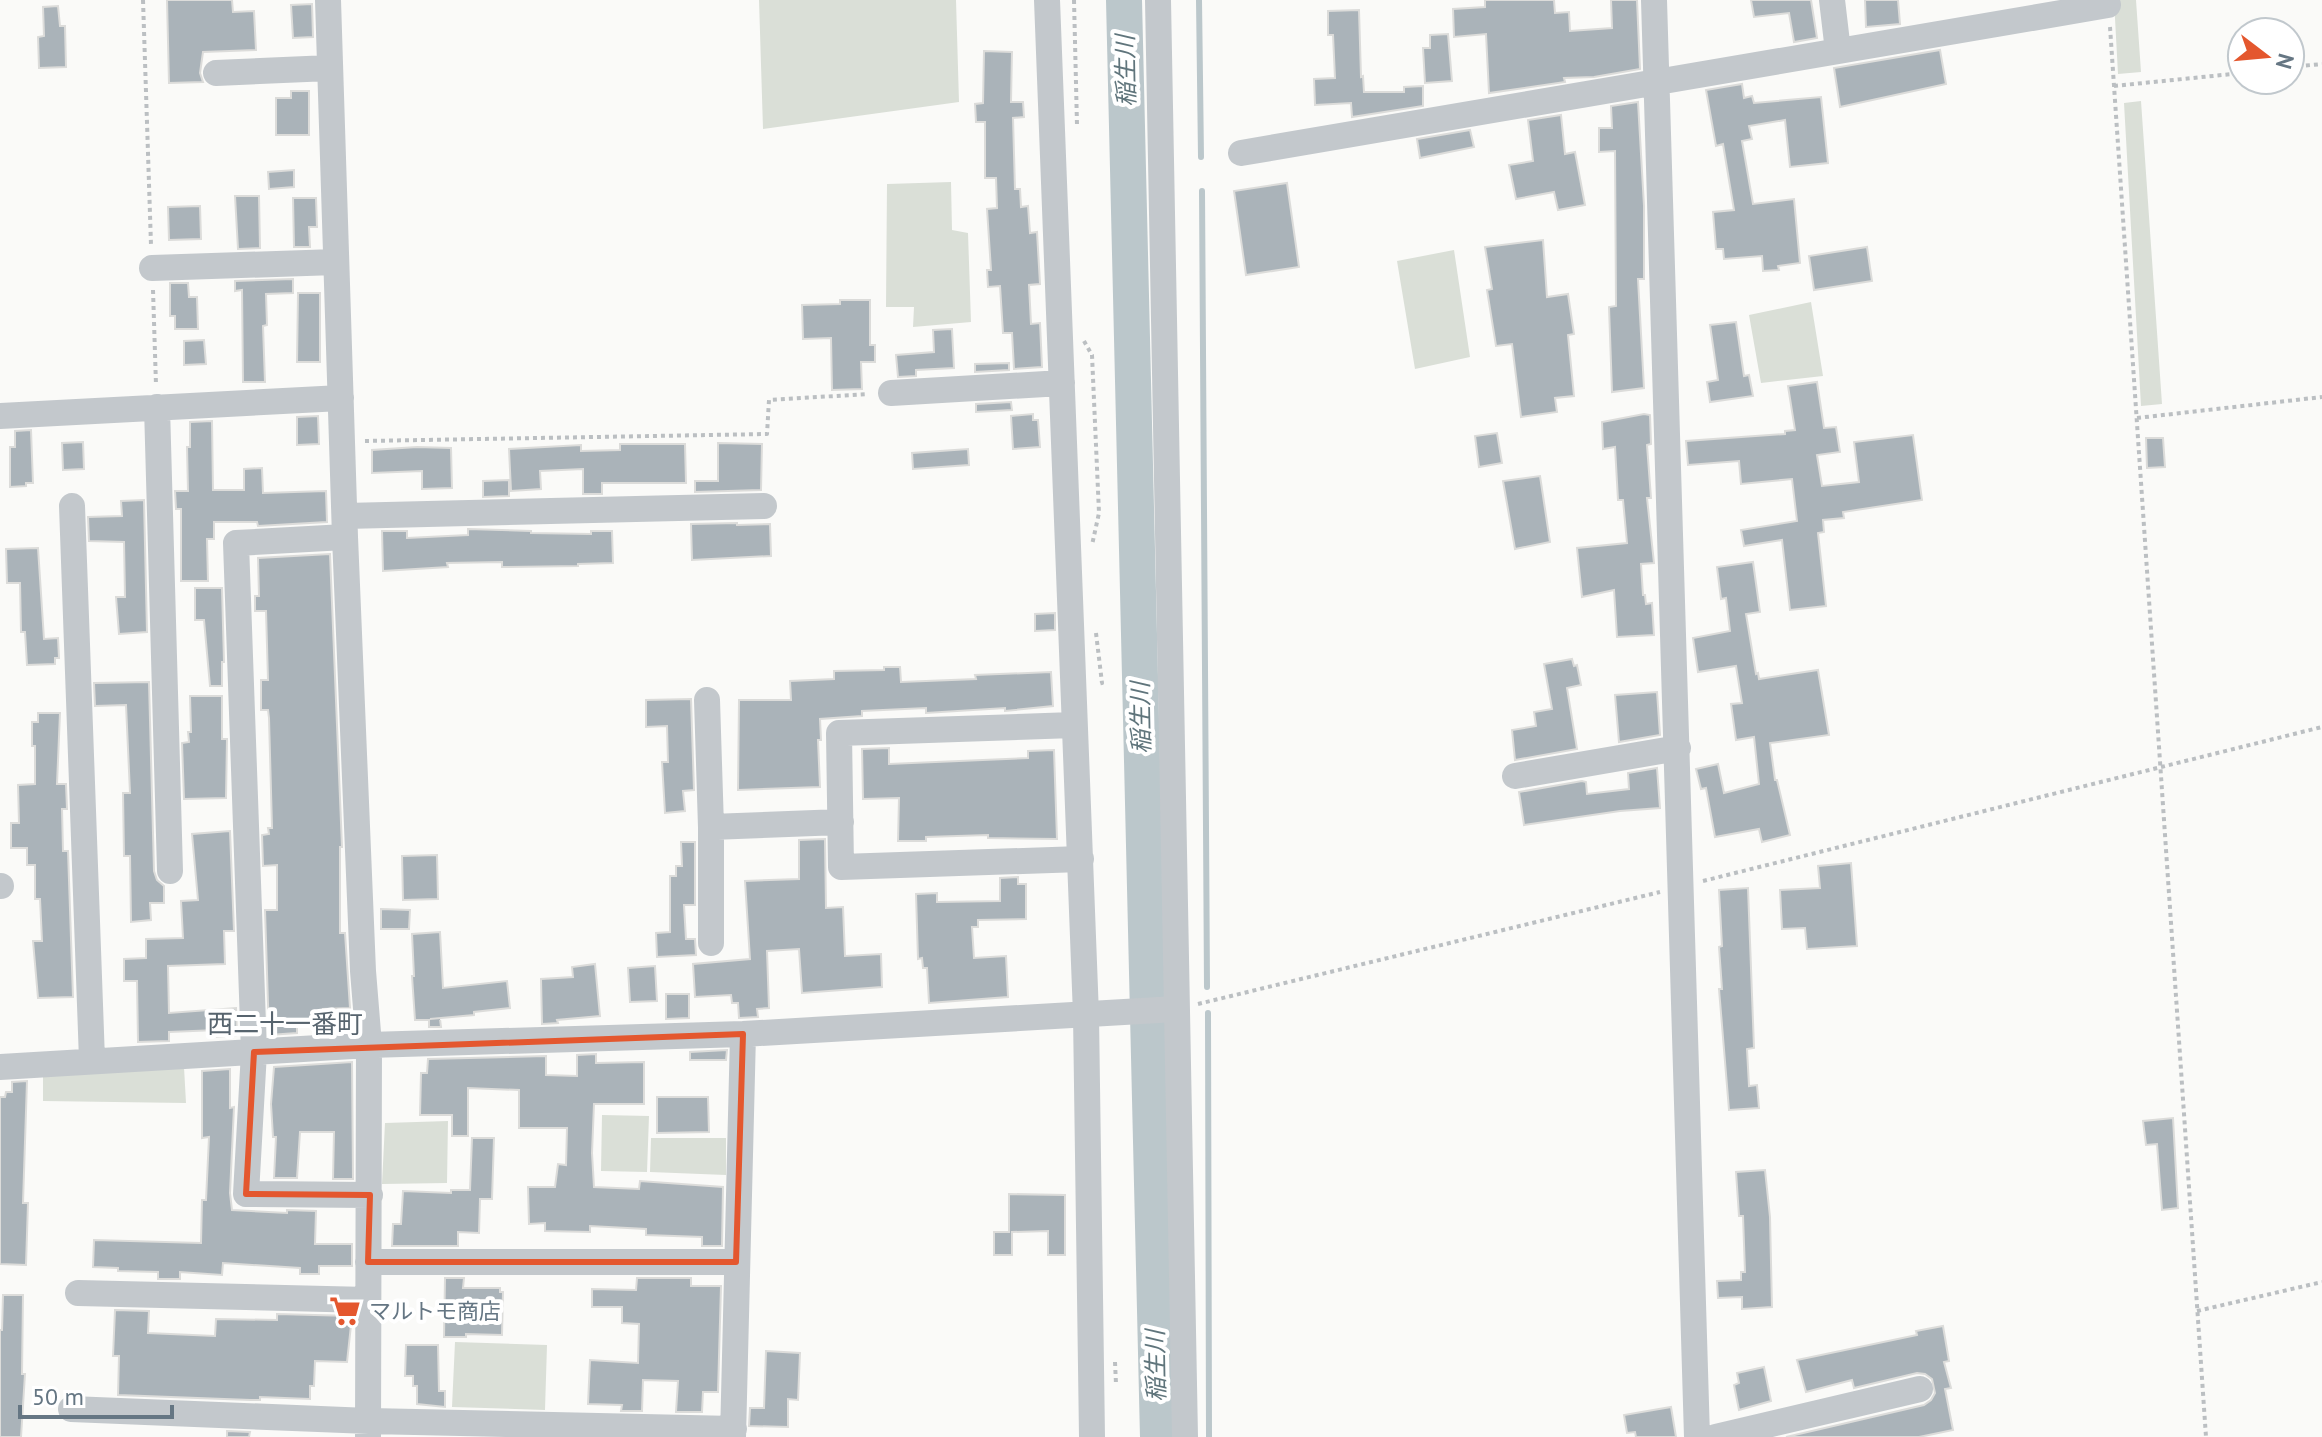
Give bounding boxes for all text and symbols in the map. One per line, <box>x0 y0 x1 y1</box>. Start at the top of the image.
north arrow <box>2226 16 2306 96</box>
water label: 稲生川 <box>1109 32 1142 107</box>
text: N <box>2270 51 2301 72</box>
water label: 稲生川 <box>1124 679 1157 754</box>
district label: 西二十一番町 <box>207 1007 363 1040</box>
supermarket icon: マルトモ商店 <box>328 1294 362 1328</box>
place label: マルトモ商店 <box>369 1297 501 1325</box>
water label: 稲生川 <box>1139 1327 1172 1402</box>
scale bar <box>20 1369 172 1419</box>
text: 50 m <box>32 1381 84 1412</box>

